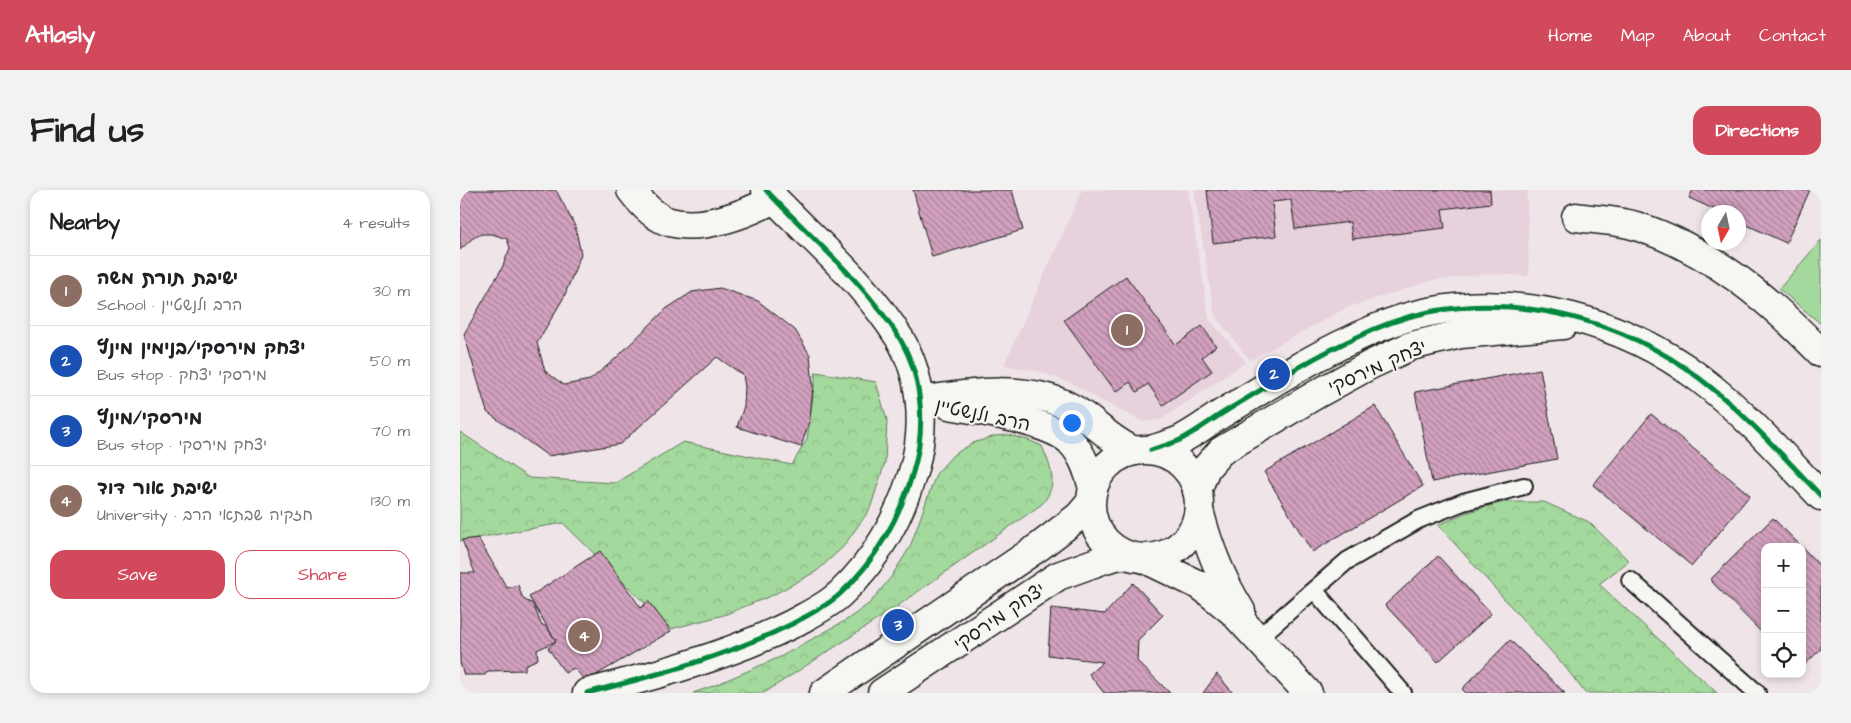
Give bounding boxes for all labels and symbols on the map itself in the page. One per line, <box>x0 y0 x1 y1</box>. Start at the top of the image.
north arrow <box>1701 205 1746 250</box>
pin: 1 <box>1111 311 1143 349</box>
street label: יצחק מירסקי <box>1324 334 1431 401</box>
pin: 2 <box>1258 355 1290 393</box>
street label: הרב ולנשטיין <box>932 392 1033 439</box>
your location <box>1059 410 1085 436</box>
street label: יצחק מירסקי <box>949 577 1051 658</box>
pin: 3 <box>882 606 914 644</box>
pin: 4 <box>568 617 600 655</box>

